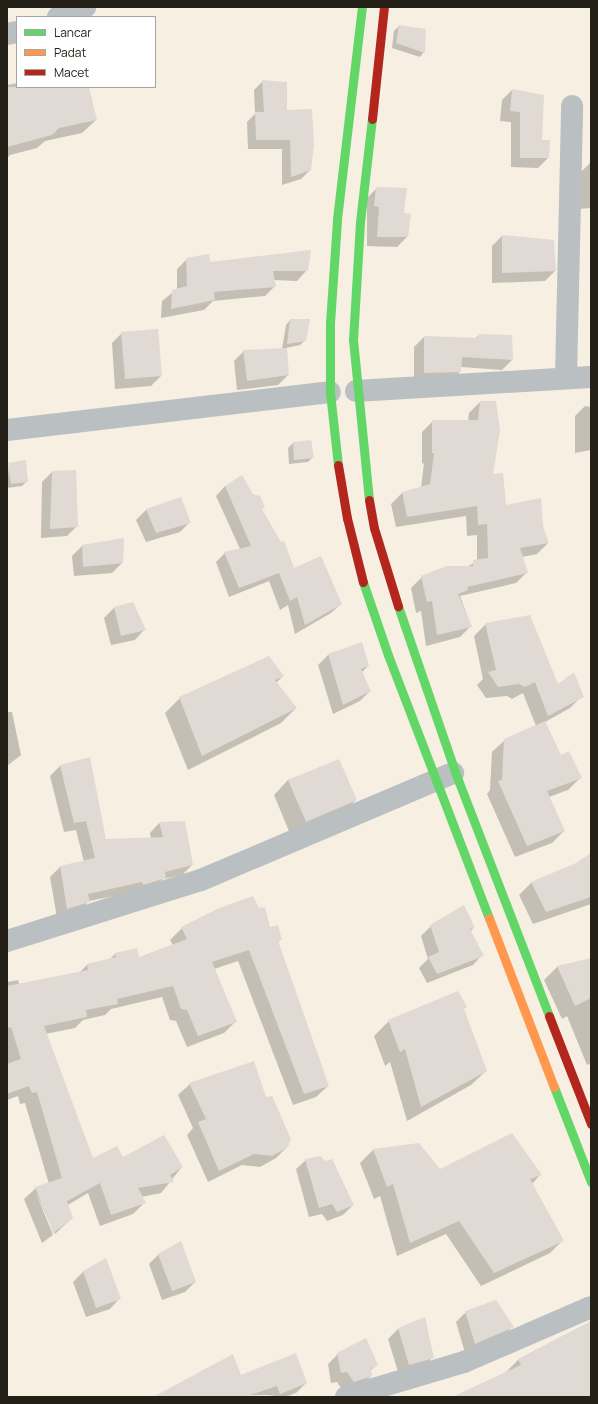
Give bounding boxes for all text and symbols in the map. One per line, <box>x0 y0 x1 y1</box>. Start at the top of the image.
legend <box>16 16 156 88</box>
text: Lancar <box>54 24 91 41</box>
text: Padat <box>54 44 86 61</box>
text: Macet <box>54 64 89 81</box>

